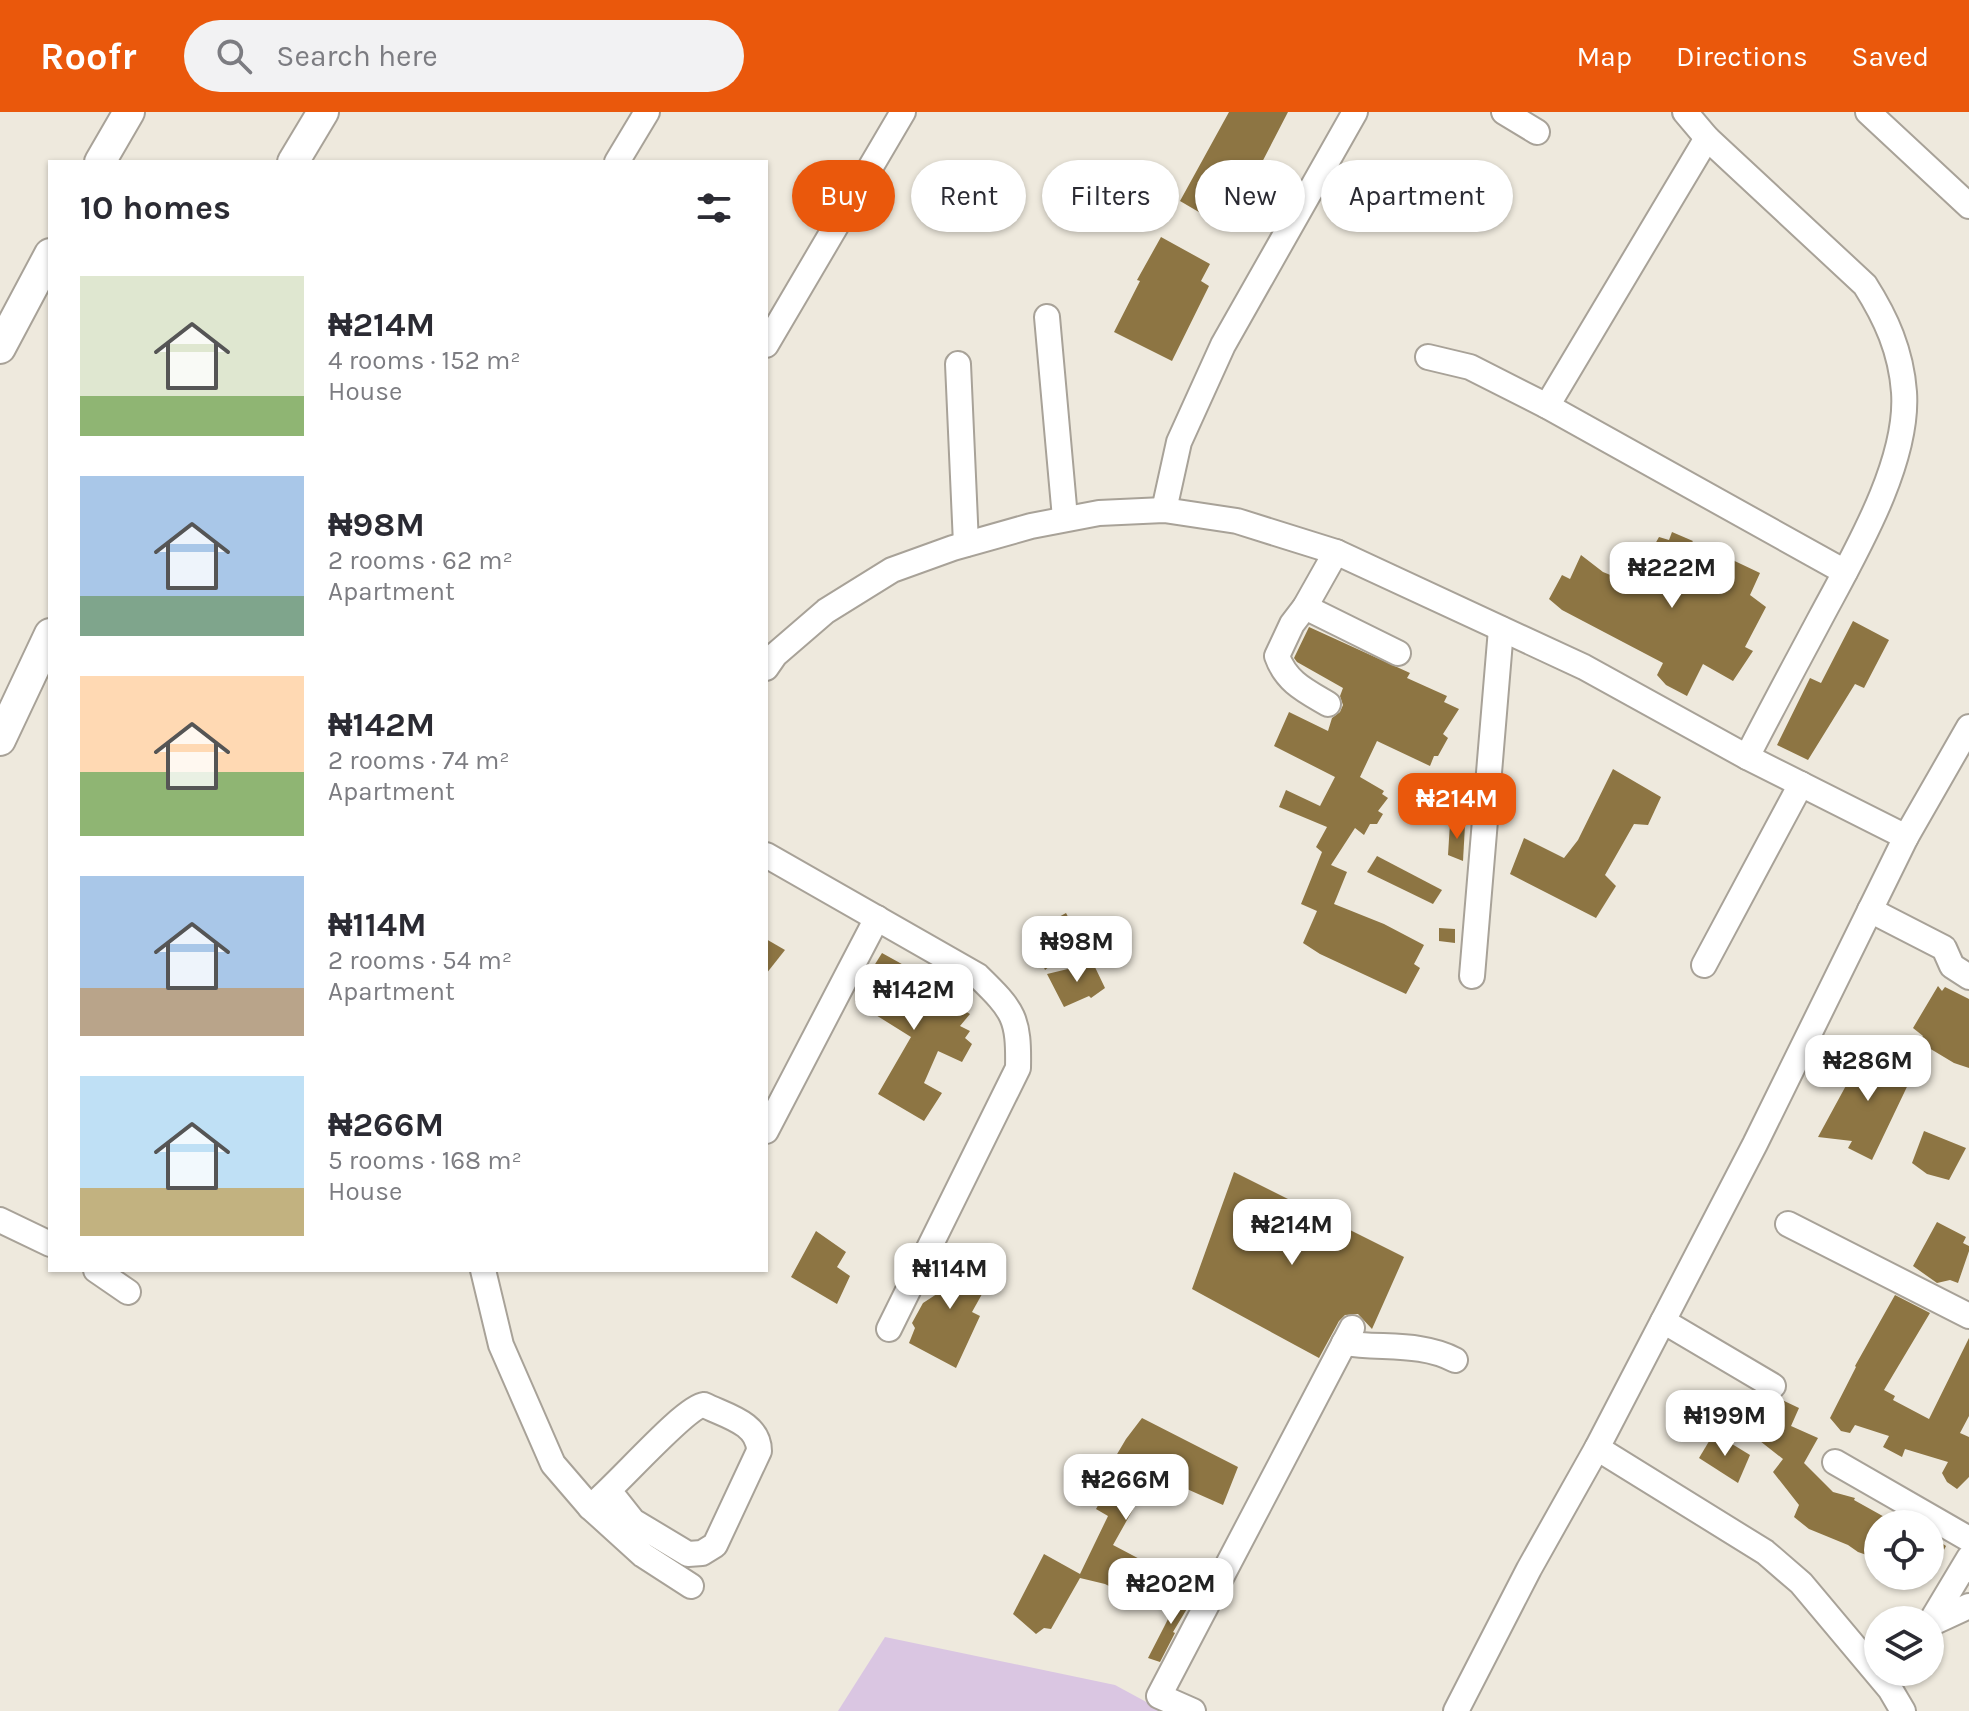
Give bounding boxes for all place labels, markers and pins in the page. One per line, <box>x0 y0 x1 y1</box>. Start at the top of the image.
pin: ₦222M <box>1616 542 1728 610</box>
pin: ₦214M <box>1401 773 1513 841</box>
pin: ₦98M <box>1030 916 1124 984</box>
pin: ₦142M <box>858 964 970 1032</box>
pin: ₦286M <box>1812 1035 1924 1103</box>
pin: ₦214M <box>1236 1199 1348 1267</box>
pin: ₦114M <box>894 1243 1006 1311</box>
pin: ₦199M <box>1669 1390 1781 1458</box>
pin: ₦266M <box>1070 1454 1182 1522</box>
pin: ₦202M <box>1115 1558 1227 1626</box>

